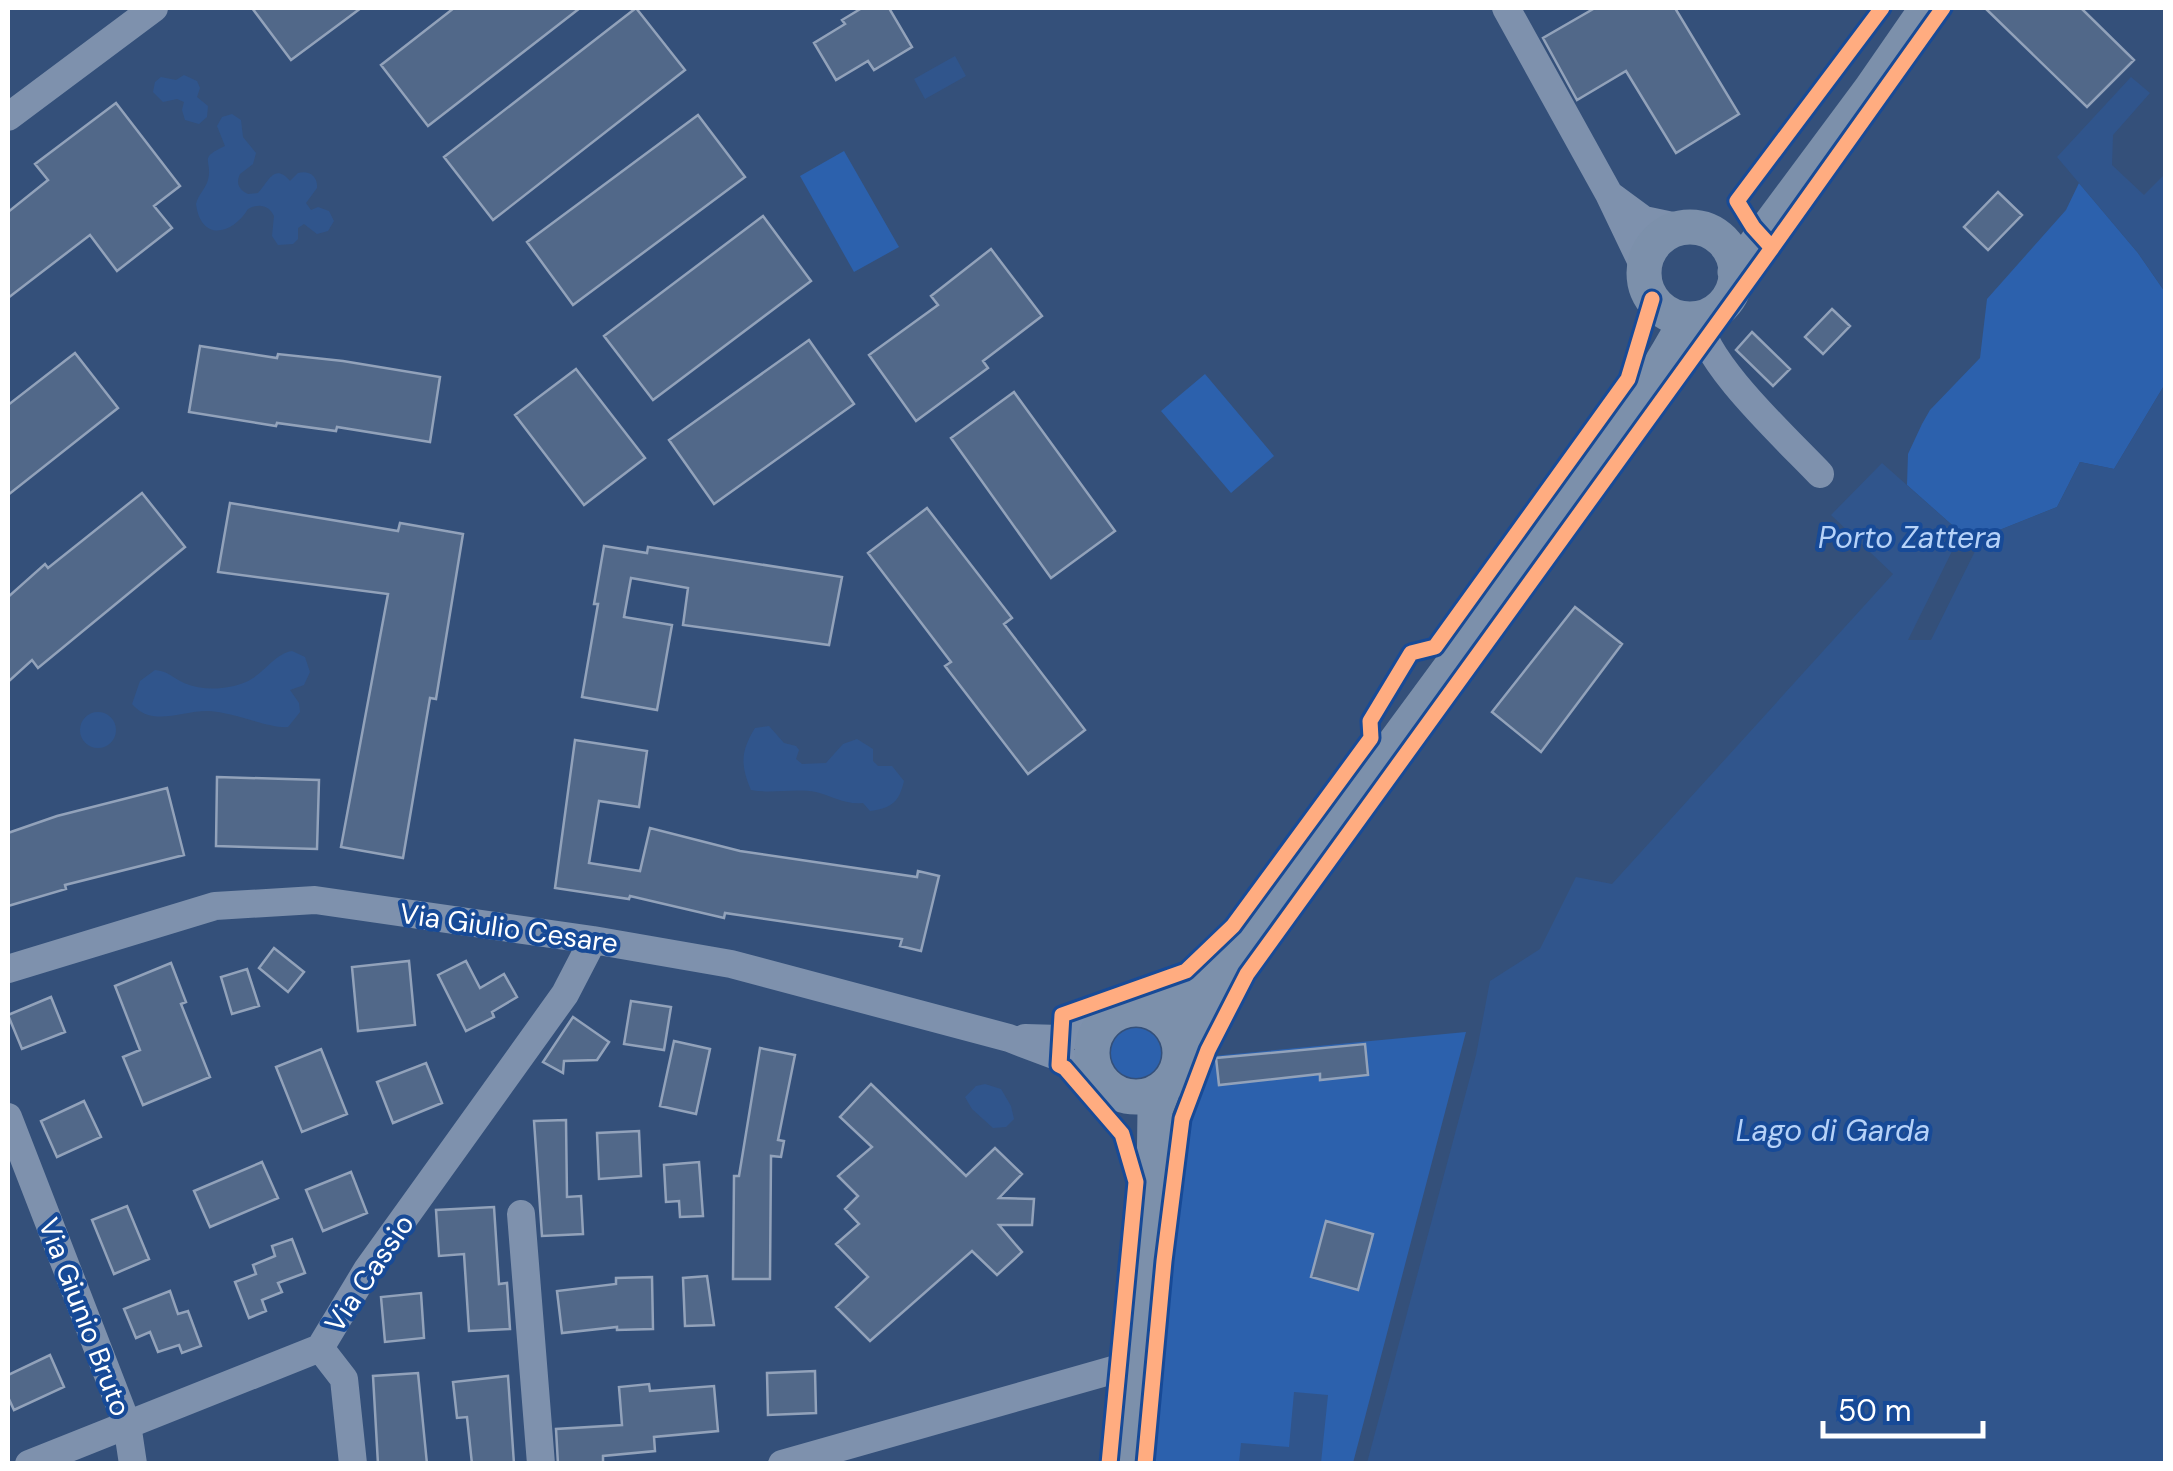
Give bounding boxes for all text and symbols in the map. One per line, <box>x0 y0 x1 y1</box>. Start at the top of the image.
water label: Porto Zattera <box>1818 518 2002 557</box>
street label: Via Giulio Cesare <box>397 895 621 962</box>
water label: Lago di Garda <box>1736 1111 1930 1150</box>
street label: Via Cassio <box>316 1207 422 1340</box>
street label: Via Giunio Bruto <box>30 1213 139 1422</box>
scale bar <box>1823 1376 1983 1438</box>
text: 50 m <box>1838 1391 1912 1430</box>

